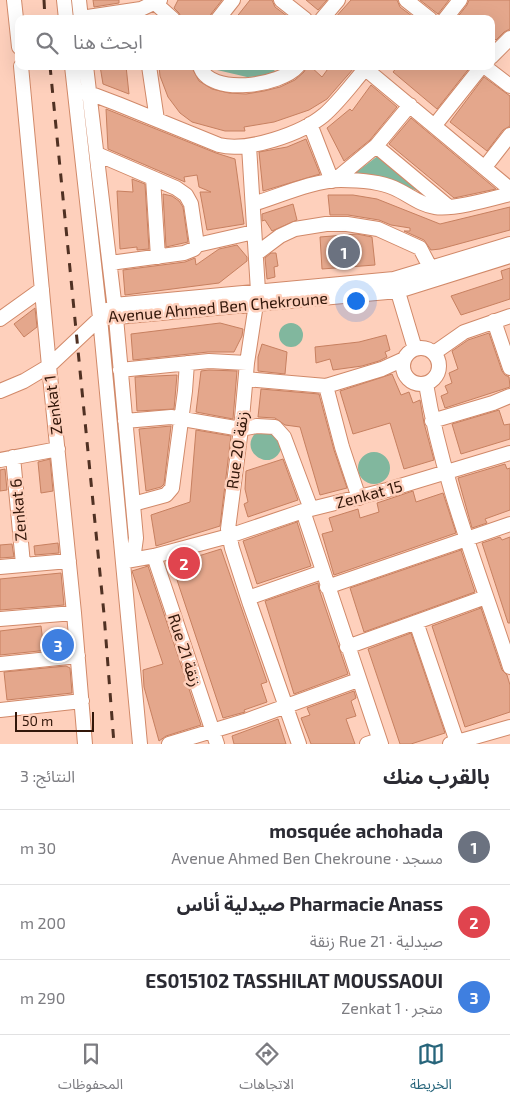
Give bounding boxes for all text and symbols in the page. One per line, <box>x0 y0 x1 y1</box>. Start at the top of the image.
search box <box>15 15 495 70</box>
icon: search <box>33 29 61 57</box>
text: ابحث هنا <box>73 30 143 53</box>
pin: 1 <box>328 233 360 271</box>
street label: Avenue Ahmed Ben Chekroune <box>107 287 328 326</box>
your location <box>343 288 369 314</box>
street label: Zenkat 1 <box>39 374 66 436</box>
street label: Rue 20 زنقة <box>222 410 252 490</box>
street label: Zenkat 15 <box>333 475 404 512</box>
street label: Zenkat 6 <box>5 478 30 542</box>
pin: 2 <box>168 544 200 582</box>
street label: Rue 21 زنقة <box>164 611 206 689</box>
pin: 3 <box>42 626 74 664</box>
scale bar <box>15 709 94 732</box>
text: 50 m <box>22 712 53 729</box>
text: بالقرب منك <box>383 763 490 788</box>
text: النتائج: 3 <box>20 766 75 785</box>
text: mosquée achohada <box>269 819 443 842</box>
text: 30 m <box>20 838 56 857</box>
text: 1 <box>471 838 477 857</box>
text: مسجد · Avenue Ahmed Ben Chekroune <box>171 848 443 867</box>
text: Pharmacie Anass صيدلية أناس <box>177 892 443 915</box>
text: 200 m <box>20 913 66 932</box>
text: 2 <box>469 913 479 932</box>
text: صيدلية · Rue 21 زنقة <box>310 931 443 950</box>
text: ES015102 TASSHILAT MOUSSAOUI <box>145 969 443 992</box>
text: 290 m <box>20 988 65 1007</box>
text: 3 <box>469 988 479 1007</box>
text: متجر · Zenkat 1 <box>341 998 443 1017</box>
tab: المحفوظات <box>58 1040 123 1099</box>
tab: الاتجاهات <box>239 1040 294 1099</box>
tab: الخريطة <box>410 1040 452 1099</box>

